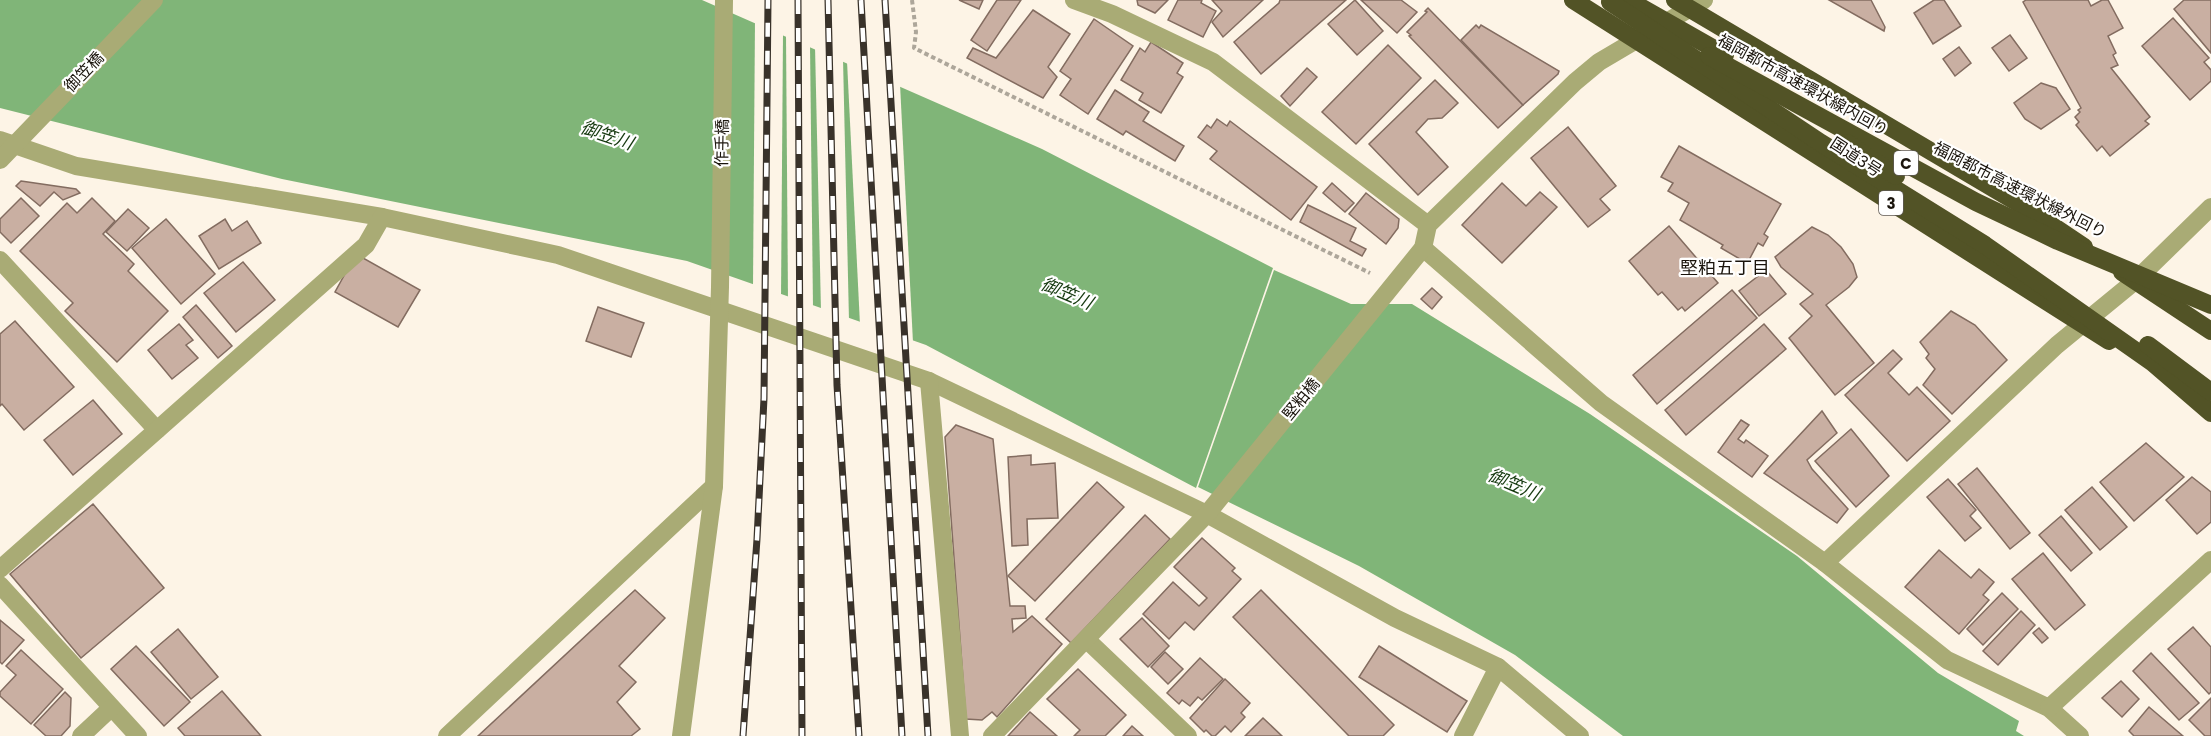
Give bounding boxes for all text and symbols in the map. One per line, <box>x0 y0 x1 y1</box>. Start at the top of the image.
street label: 福岡都市高速環状線内回り <box>1713 28 1893 142</box>
street label: 御笠橋 <box>59 47 109 97</box>
water label: 御笠川 <box>577 114 638 156</box>
street label: 作手橋 <box>710 119 734 167</box>
street label: 国道3号 <box>1826 132 1886 182</box>
street label: 福岡都市高速環状線外回り <box>1929 136 2111 244</box>
road number: C <box>1894 151 1918 175</box>
road number: 3 <box>1879 191 1903 215</box>
district label: 堅粕五丁目 <box>1680 255 1770 280</box>
water label: 御笠川 <box>1037 271 1099 316</box>
street label: 堅粕橋 <box>1277 373 1325 425</box>
water label: 御笠川 <box>1484 462 1546 507</box>

